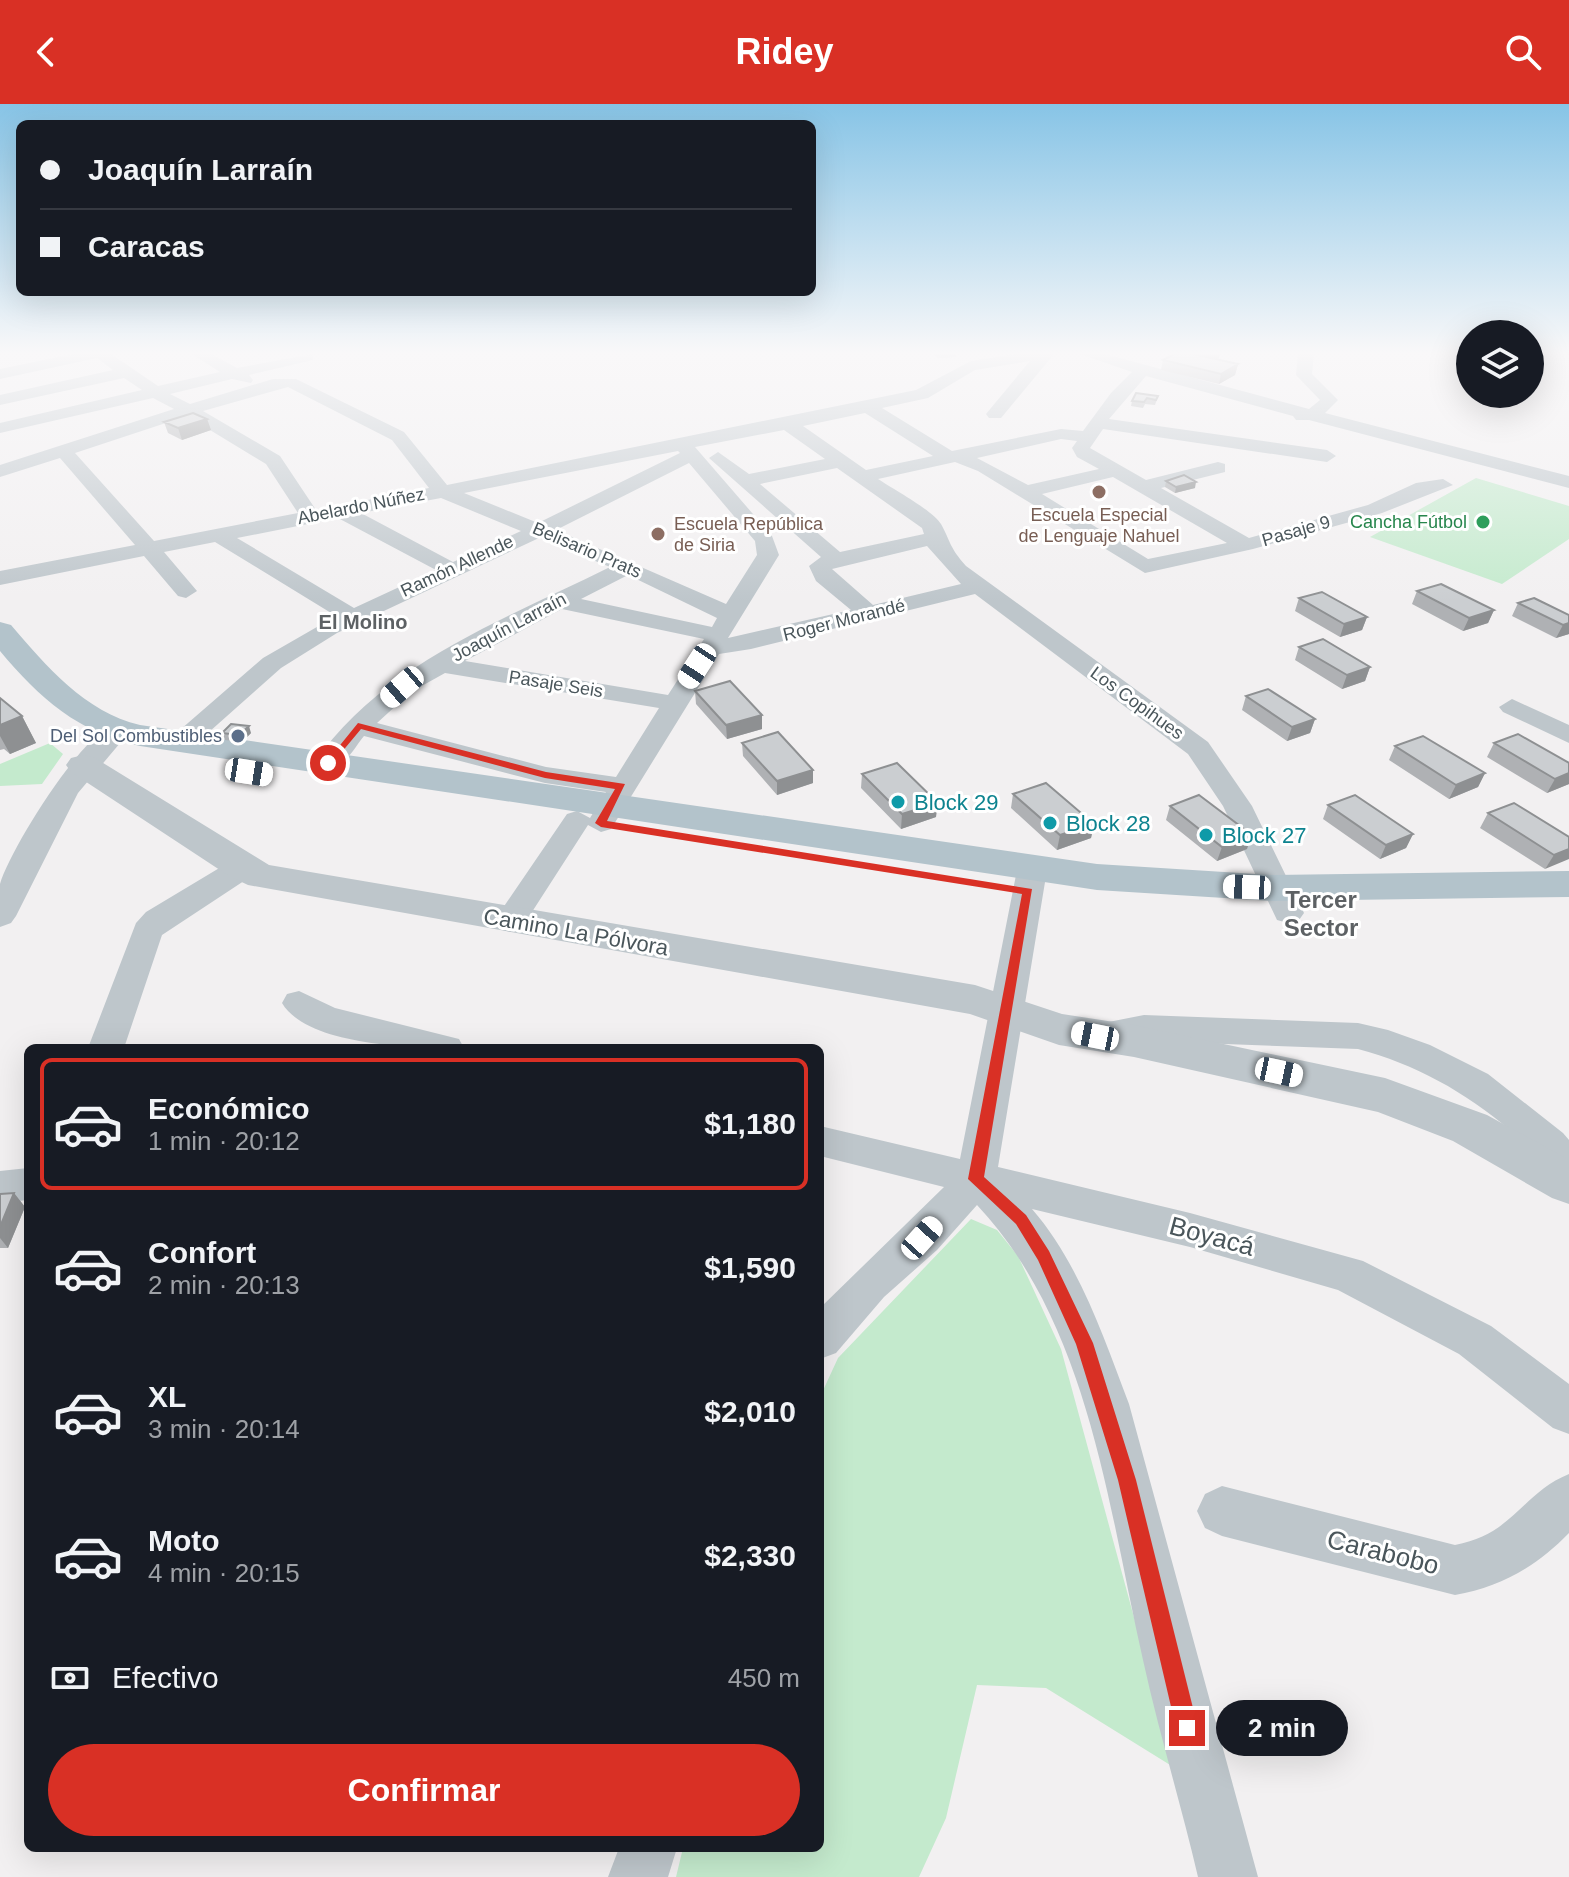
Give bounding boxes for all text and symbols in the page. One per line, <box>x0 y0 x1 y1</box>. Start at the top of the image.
icon: back <box>24 30 68 74</box>
icon: search <box>1501 30 1545 74</box>
text: Ridey <box>735 31 834 72</box>
text: Joaquín Larraín <box>88 153 313 186</box>
text: Caracas <box>88 230 205 263</box>
map controls <box>1456 320 1544 408</box>
button: layers <box>1456 320 1544 408</box>
marker: Escuela Especial de Lenguaje Nahuel <box>1090 483 1108 501</box>
street label: Abelardo Núñez <box>296 484 426 528</box>
place label: Escuela Especial de Lenguaje Nahuel <box>1018 505 1180 546</box>
street label: Pasaje 9 <box>1260 512 1332 550</box>
place label: Cancha Fútbol <box>1350 512 1467 532</box>
marker: Cancha Fútbol <box>1474 513 1492 531</box>
place label: Escuela República de Siria <box>674 514 824 555</box>
street label: Belisario Prats <box>530 518 644 582</box>
marker: Escuela República de Siria <box>649 525 667 543</box>
street label: Ramón Allende <box>397 531 517 601</box>
street label: Joaquín Larraín <box>449 589 569 665</box>
street label: Roger Morandé <box>781 595 907 645</box>
district label: El Molino <box>319 611 407 633</box>
car <box>674 639 720 693</box>
car <box>376 662 428 712</box>
street label: Los Copihues <box>1087 663 1187 743</box>
street label: Pasaje Seis <box>507 667 605 701</box>
place label: Del Sol Combustibles <box>50 726 222 746</box>
marker: Del Sol Combustibles <box>229 727 247 745</box>
route start <box>310 745 346 781</box>
car <box>223 756 275 788</box>
place label: Block 29 <box>914 790 998 815</box>
marker: Block 29 <box>889 793 907 811</box>
place label: Block 28 <box>1066 811 1150 836</box>
marker: Block 28 <box>1041 814 1059 832</box>
place label: Block 27 <box>1222 823 1306 848</box>
marker: Block 27 <box>1197 826 1215 844</box>
car <box>1223 874 1271 900</box>
district label: Tercer Sector <box>1284 886 1358 941</box>
street label: Camino La Pólvora <box>482 903 671 961</box>
car <box>1069 1020 1121 1052</box>
car <box>1253 1055 1305 1089</box>
icon: car <box>52 1088 124 1160</box>
text: Económico <box>148 1092 310 1125</box>
text: $1,180 <box>704 1107 796 1140</box>
text: 1 min · 20:12 <box>148 1126 300 1156</box>
street label: Boyacá <box>1166 1210 1258 1262</box>
car <box>897 1212 947 1264</box>
icon: car <box>52 1232 124 1304</box>
text: Confort <box>148 1236 256 1269</box>
text: $1,590 <box>704 1251 796 1284</box>
text: 2 min · 20:13 <box>148 1270 300 1300</box>
icon: car <box>52 1376 124 1448</box>
text: XL <box>148 1380 186 1413</box>
text: $2,010 <box>704 1395 796 1428</box>
text: 3 min · 20:14 <box>148 1414 300 1444</box>
icon: car <box>52 1520 124 1592</box>
text: Moto <box>148 1524 220 1557</box>
street label: Carabobo <box>1324 1524 1442 1580</box>
text: $2,330 <box>704 1539 796 1572</box>
text: 4 min · 20:15 <box>148 1558 300 1588</box>
icon: cash <box>48 1656 92 1700</box>
text: Efectivo <box>112 1661 219 1694</box>
text: 450 m <box>728 1663 800 1693</box>
callout: 2 min <box>1215 1700 1347 1756</box>
route end <box>1169 1710 1205 1746</box>
text: 2 min <box>1248 1713 1316 1743</box>
button: Confirmar <box>48 1744 800 1836</box>

